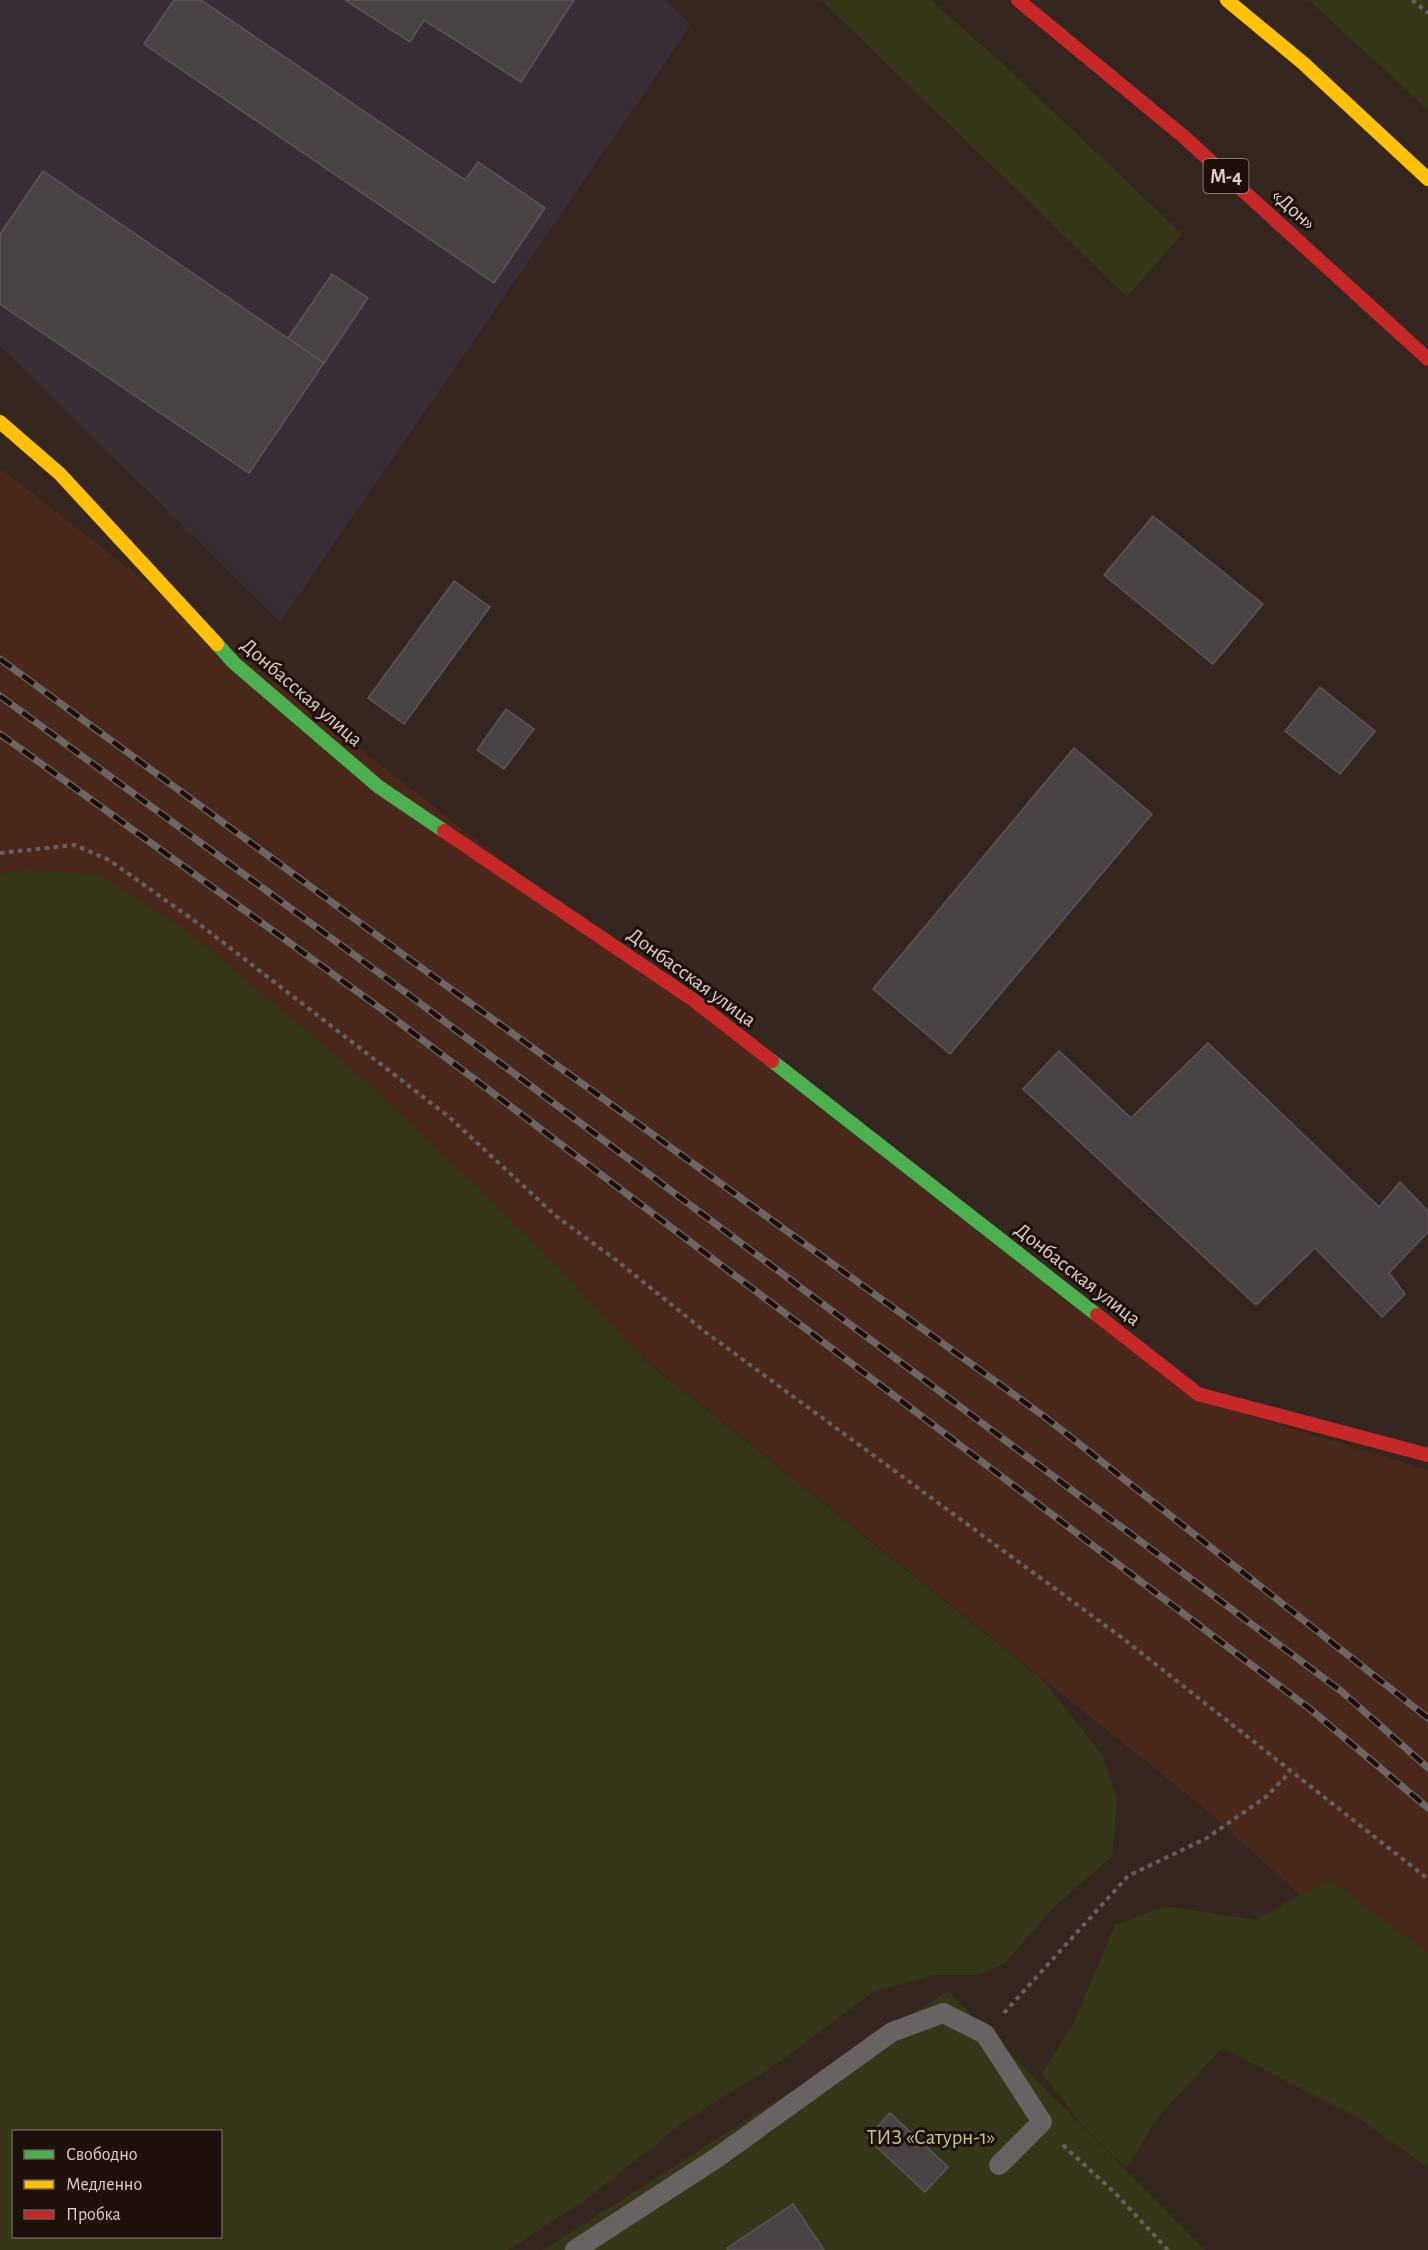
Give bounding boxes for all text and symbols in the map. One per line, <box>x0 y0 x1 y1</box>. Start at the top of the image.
road number: М-4 <box>1204 159 1248 193</box>
street label: «Дон» <box>1268 184 1320 234</box>
street label: Донбасская улица <box>237 634 367 751</box>
street label: Донбасская улица <box>624 924 760 1031</box>
street label: Донбасская улица <box>1011 1219 1145 1330</box>
park label: ТИЗ «Сатурн-1» <box>867 2127 995 2148</box>
legend <box>12 2130 222 2238</box>
text: Свободно <box>66 2145 138 2164</box>
text: Медленно <box>66 2176 142 2194</box>
text: Пробка <box>66 2205 121 2224</box>

